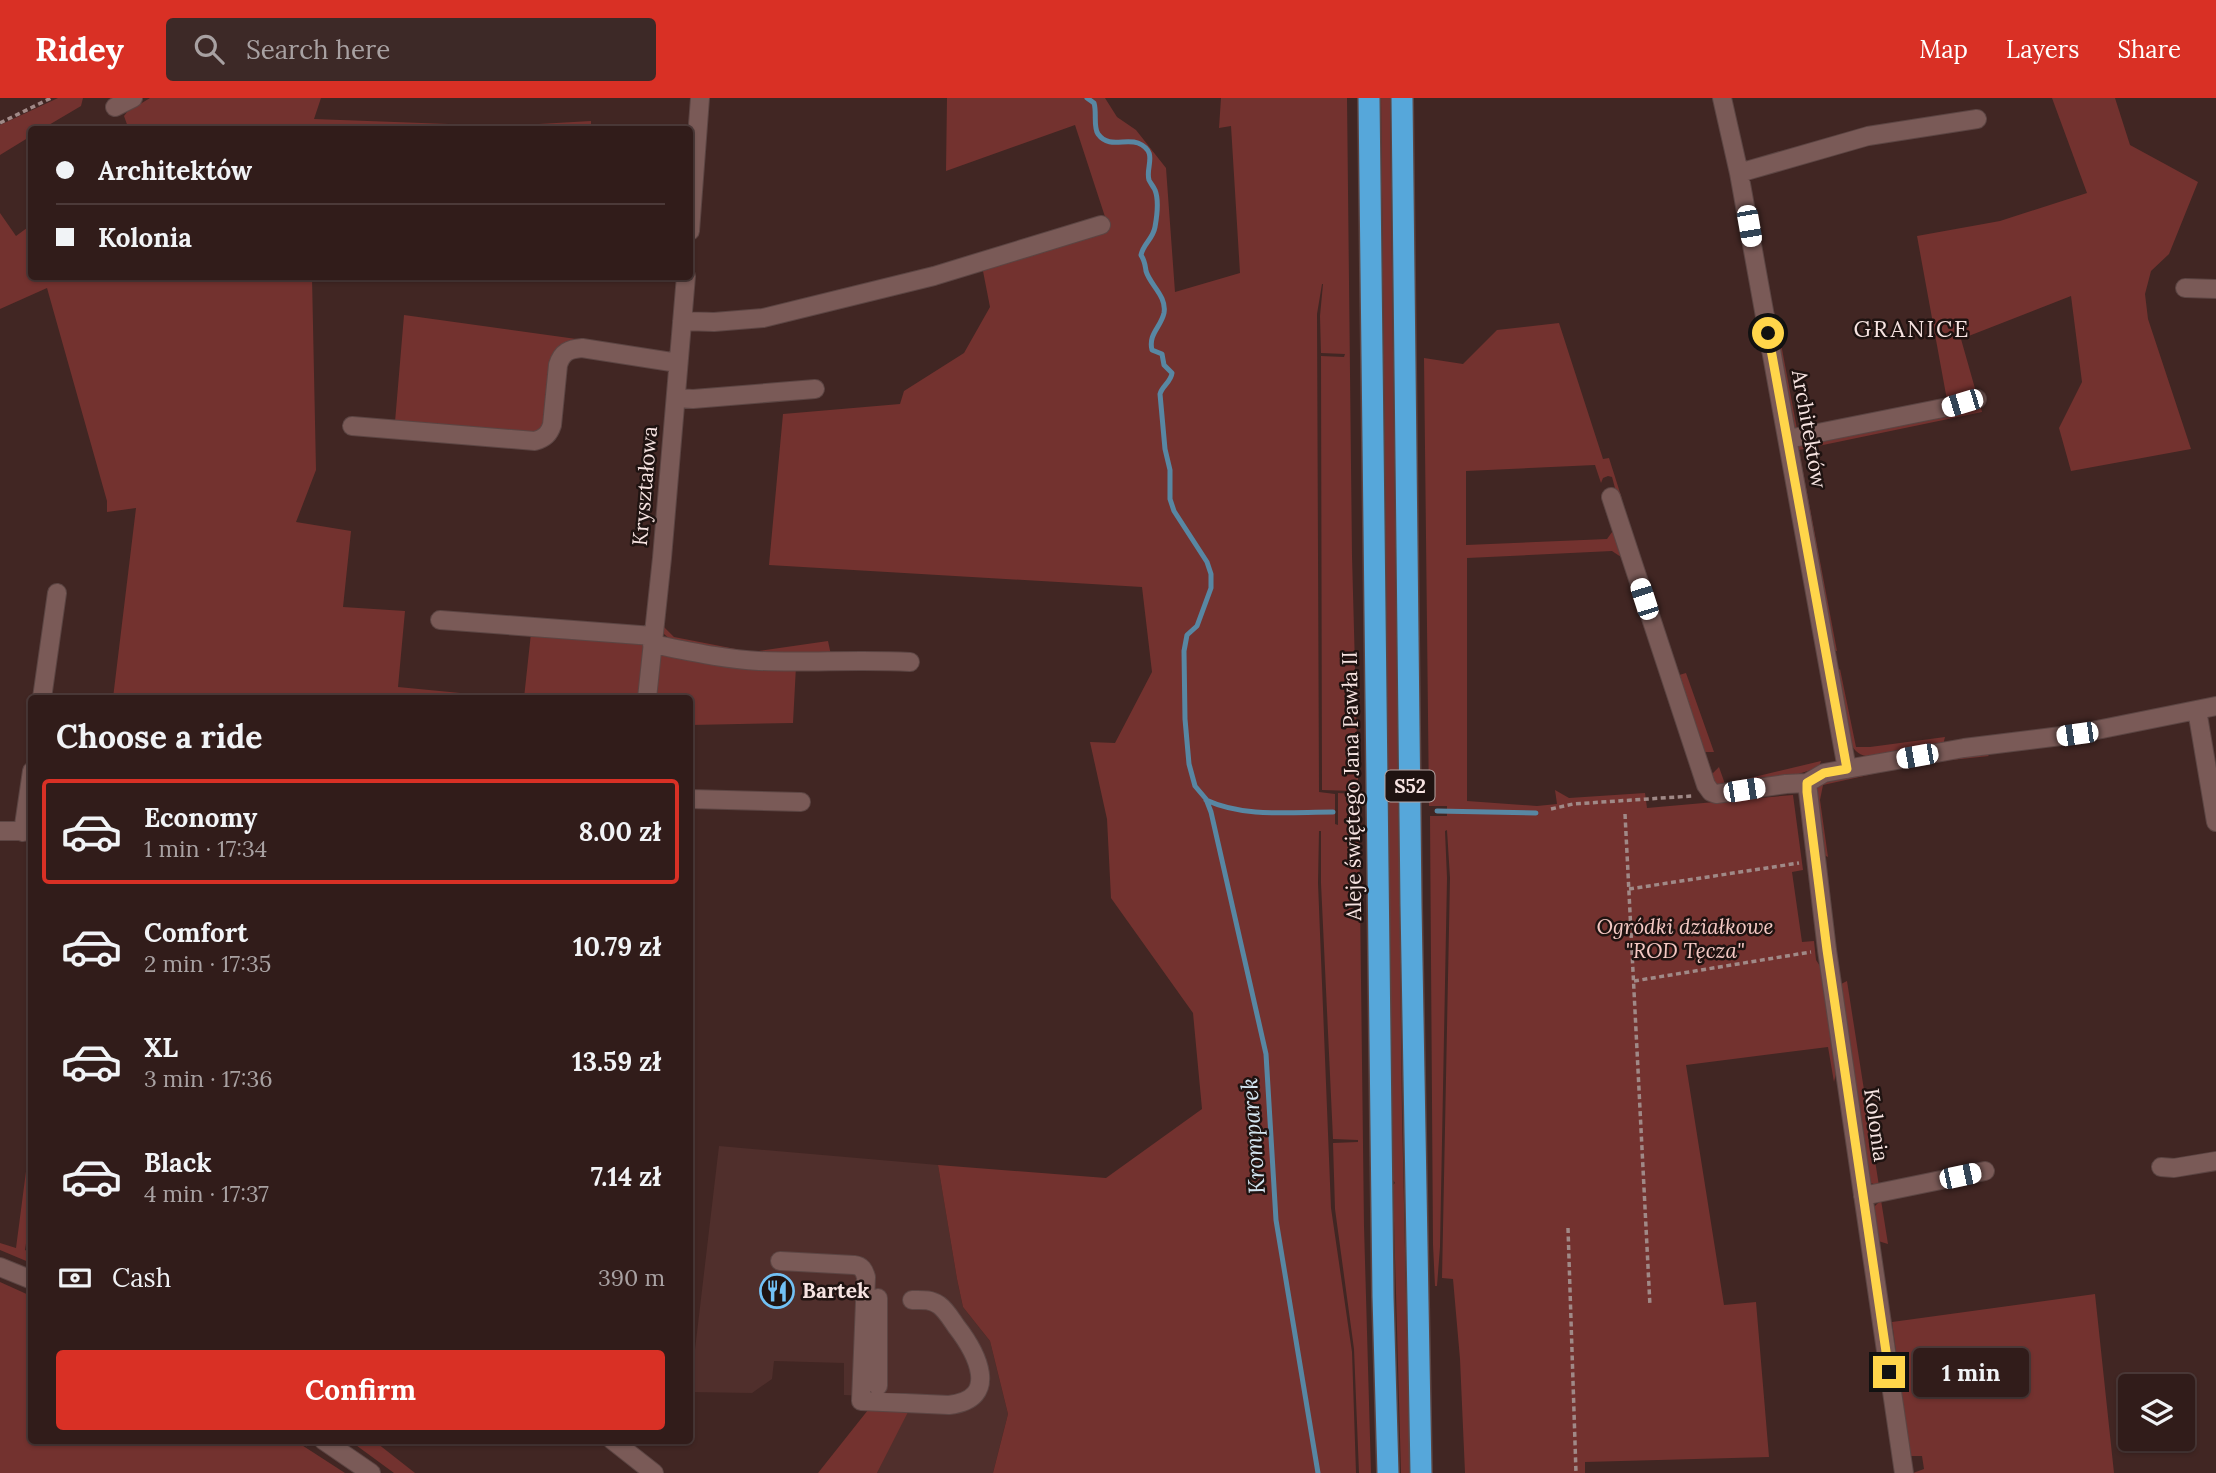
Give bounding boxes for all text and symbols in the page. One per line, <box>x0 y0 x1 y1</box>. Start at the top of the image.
search box <box>166 18 656 81</box>
text: Ridey <box>35 28 124 70</box>
icon: search <box>190 30 228 68</box>
text: Search here <box>246 33 390 66</box>
text: Map <box>1919 34 1968 65</box>
text: Layers <box>2006 34 2079 65</box>
text: Share <box>2117 34 2181 65</box>
text: Architektów <box>98 154 252 187</box>
car <box>1736 203 1763 249</box>
text: Kolonia <box>98 221 192 254</box>
district label: GRANICE <box>1854 314 1970 343</box>
route start <box>1752 317 1784 349</box>
street label: Architektów <box>1786 367 1833 490</box>
car <box>1939 387 1986 419</box>
street label: Kryształowa <box>626 425 663 547</box>
car <box>1628 576 1661 622</box>
street label: Aleje świętego Jana Pawła II <box>1336 651 1367 922</box>
text: Choose a ride <box>56 716 263 757</box>
car <box>2055 721 2100 747</box>
car <box>1895 742 1940 770</box>
road number: S52 <box>1386 771 1434 802</box>
car <box>1722 776 1767 804</box>
icon: car <box>60 800 123 863</box>
text: Economy <box>144 801 257 834</box>
text: 8.00 zł <box>579 815 661 848</box>
text: 1 min · 17:34 <box>144 834 267 863</box>
park label: Ogródki działkowe "ROD Tęcza" <box>1596 913 1774 964</box>
icon: car <box>60 915 123 978</box>
text: Comfort <box>144 916 248 949</box>
text: 10.79 zł <box>573 930 661 963</box>
text: 2 min · 17:35 <box>144 949 271 978</box>
icon: car <box>60 1030 123 1093</box>
text: XL <box>144 1031 178 1064</box>
text: 13.59 zł <box>572 1045 661 1078</box>
text: 3 min · 17:36 <box>144 1064 273 1093</box>
water label: Kromparek <box>1234 1077 1271 1195</box>
street label: Kolonia <box>1858 1087 1895 1164</box>
icon: car <box>60 1145 123 1208</box>
text: Black <box>144 1146 212 1179</box>
text: 7.14 zł <box>591 1160 661 1193</box>
car <box>1938 1161 1983 1191</box>
text: 4 min · 17:37 <box>144 1179 269 1208</box>
icon: cash <box>56 1259 94 1297</box>
text: Cash <box>112 1261 171 1294</box>
text: 390 m <box>598 1263 665 1292</box>
restaurant icon: Bartek <box>758 1272 796 1310</box>
place label: Bartek <box>802 1277 870 1304</box>
callout: 1 min <box>1913 1348 2029 1396</box>
button: Confirm <box>56 1350 665 1430</box>
route end <box>1873 1356 1905 1388</box>
text: 1 min <box>1942 1358 2000 1387</box>
map controls <box>2118 1374 2195 1451</box>
button: layers <box>2118 1374 2195 1451</box>

